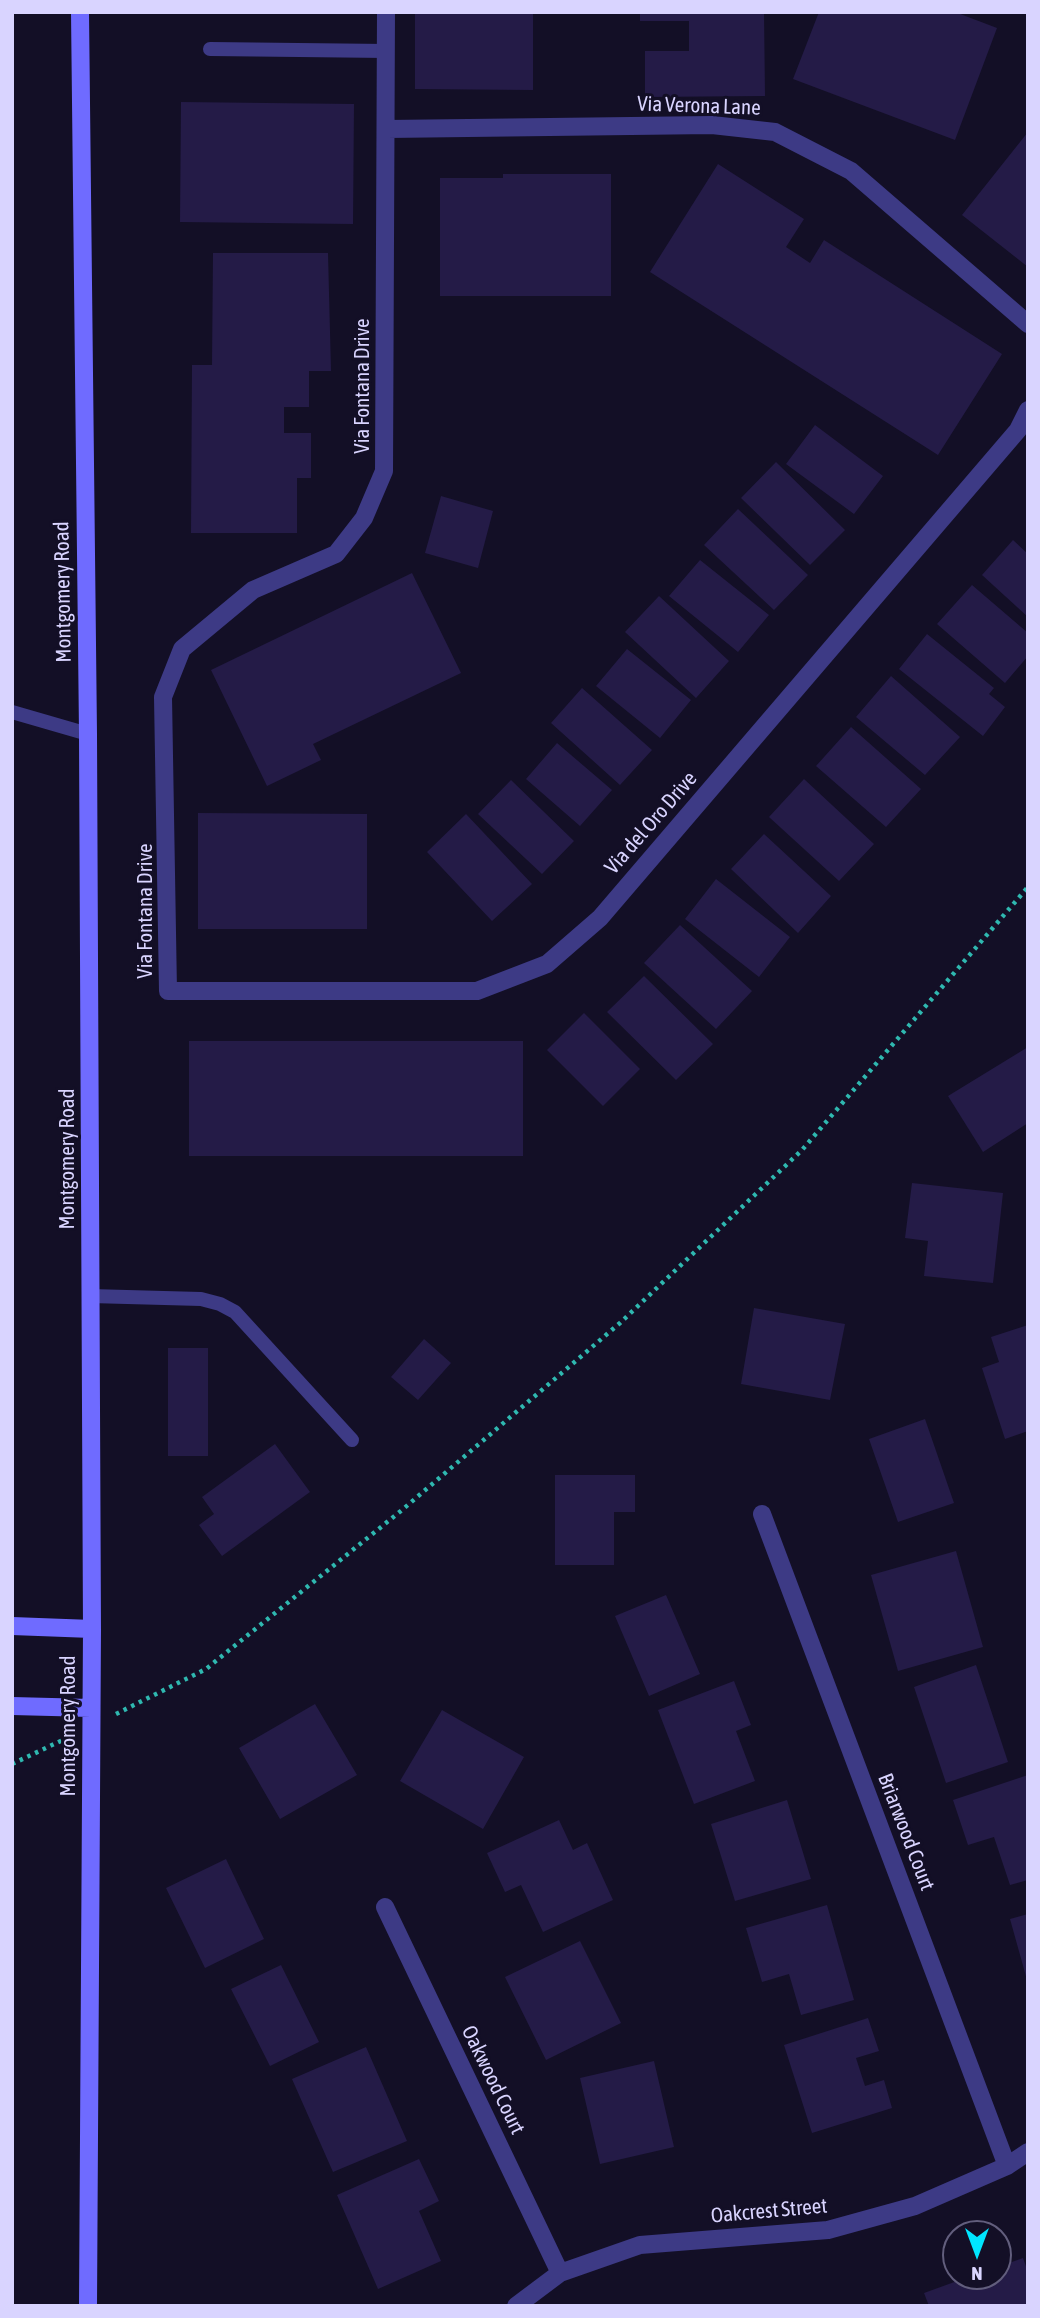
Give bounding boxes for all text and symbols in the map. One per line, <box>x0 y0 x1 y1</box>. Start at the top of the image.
street label: Via Verona Lane <box>637 91 761 121</box>
street label: Via Fontana Drive <box>349 318 375 454</box>
street label: Montgomery Road <box>49 521 77 663</box>
street label: Via del Oro Drive <box>600 767 702 879</box>
street label: Via Fontana Drive <box>132 843 158 979</box>
street label: Montgomery Road <box>54 1088 80 1230</box>
street label: Montgomery Road <box>55 1655 81 1797</box>
street label: Briarwood Court <box>872 1770 940 1894</box>
street label: Oakwood Court <box>456 2022 530 2138</box>
street label: Oakcrest Street <box>710 2193 828 2229</box>
north arrow <box>942 2220 1012 2290</box>
text: N <box>971 2263 983 2285</box>

